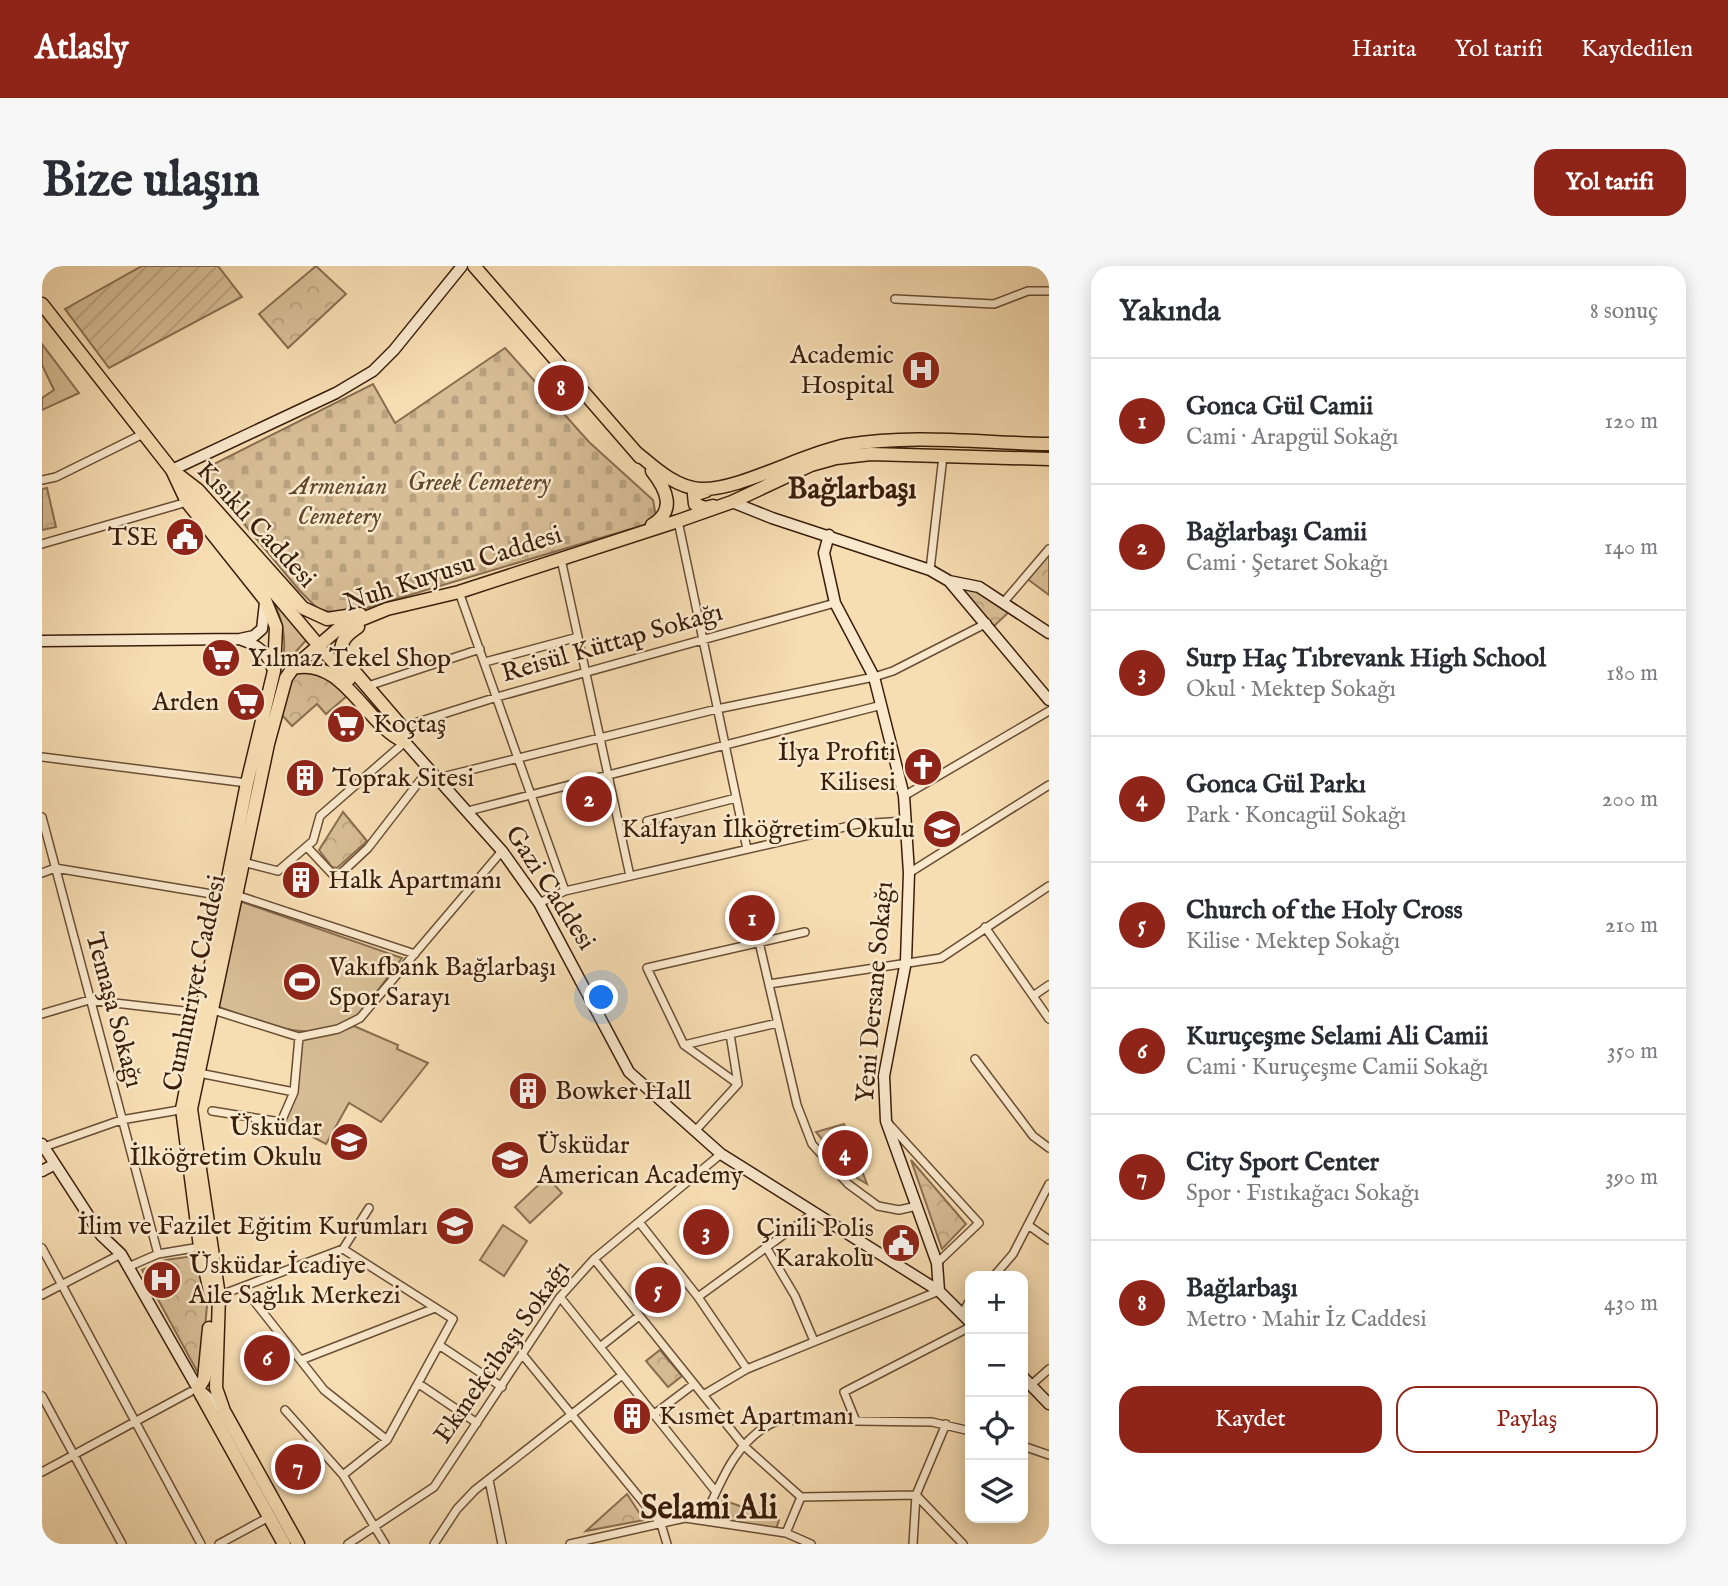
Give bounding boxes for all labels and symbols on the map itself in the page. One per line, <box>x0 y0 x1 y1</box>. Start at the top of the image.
place label: Academic Hospital <box>789 339 895 402</box>
hospital icon: Academic Hospital <box>900 349 942 391</box>
pin: 8 <box>538 362 584 414</box>
street label: Kısıklı Caddesi <box>189 455 323 595</box>
park label: Greek Cemetery <box>407 466 551 499</box>
park label: Armenian Cemetery <box>288 470 387 533</box>
district label: Bağlarbaşı <box>788 471 916 509</box>
public building icon: TSE <box>164 516 206 558</box>
street label: Nuh Kuyusu Caddesi <box>340 518 566 620</box>
place label: TSE <box>108 521 158 554</box>
street label: Reisül Küttap Sokağı <box>498 596 726 690</box>
supermarket icon: Yılmaz Tekel Shop <box>200 637 242 679</box>
place label: Yılmaz Tekel Shop <box>248 642 451 675</box>
supermarket icon: Arden <box>225 681 267 723</box>
place label: Arden <box>151 686 219 719</box>
supermarket icon: Koçtaş <box>325 703 367 745</box>
place label: Koçtaş <box>373 708 446 741</box>
place label: İlya Profiti Kilisesi <box>778 736 896 799</box>
church icon: İlya Profiti Kilisesi <box>902 746 944 788</box>
building icon: Toprak Sitesi <box>284 757 326 799</box>
place label: Toprak Sitesi <box>332 762 474 795</box>
pin: 2 <box>566 773 612 825</box>
school or university icon: Kalfayan İlköğretim Okulu <box>921 808 963 850</box>
place label: Kalfayan İlköğretim Okulu <box>622 813 915 846</box>
street label: Gazi Caddesi <box>497 819 603 957</box>
building icon: Halk Apartmanı <box>280 859 322 901</box>
place label: Halk Apartmanı <box>328 864 502 897</box>
street label: Cumhuriyet Caddesi <box>156 872 234 1094</box>
street label: Yeni Dersane Sokağı <box>849 880 901 1104</box>
pin: 1 <box>729 892 775 944</box>
street label: Temaşa Sokağı <box>77 929 151 1091</box>
place label: Vakıfbank Bağlarbaşı Spor Sarayı <box>328 951 556 1014</box>
sports icon: Vakıfbank Bağlarbaşı Spor Sarayı <box>281 961 323 1003</box>
your location <box>584 980 618 1014</box>
building icon: Bowker Hall <box>507 1070 549 1112</box>
place label: Bowker Hall <box>555 1075 692 1108</box>
place label: Üsküdar İlköğretim Okulu <box>129 1111 322 1174</box>
school or university icon: Üsküdar İlköğretim Okulu <box>328 1121 370 1163</box>
pin: 4 <box>822 1127 868 1179</box>
place label: Üsküdar American Academy <box>536 1129 744 1192</box>
school or university icon: Üsküdar American Academy <box>489 1139 531 1181</box>
school or university icon: İlim ve Fazilet Eğitim Kurumları <box>434 1205 476 1247</box>
pin: 3 <box>683 1206 729 1258</box>
place label: İlim ve Fazilet Eğitim Kurumları <box>77 1210 428 1243</box>
place label: Çinili Polis Karakolu <box>756 1212 874 1275</box>
public building icon: Çinili Polis Karakolu <box>880 1222 922 1264</box>
place label: Üsküdar İcadiye Aile Sağlık Merkezi <box>188 1249 401 1312</box>
street label: Ekmekcibaşı Sokağı <box>426 1254 578 1450</box>
hospital icon: Üsküdar İcadiye Aile Sağlık Merkezi <box>141 1259 183 1301</box>
pin: 5 <box>635 1264 681 1316</box>
pin: 6 <box>244 1332 290 1384</box>
building icon: Kısmet Apartmanı <box>611 1395 653 1437</box>
place label: Kısmet Apartmanı <box>659 1400 854 1433</box>
pin: 7 <box>275 1441 321 1493</box>
district label: Selami Ali <box>640 1488 778 1530</box>

